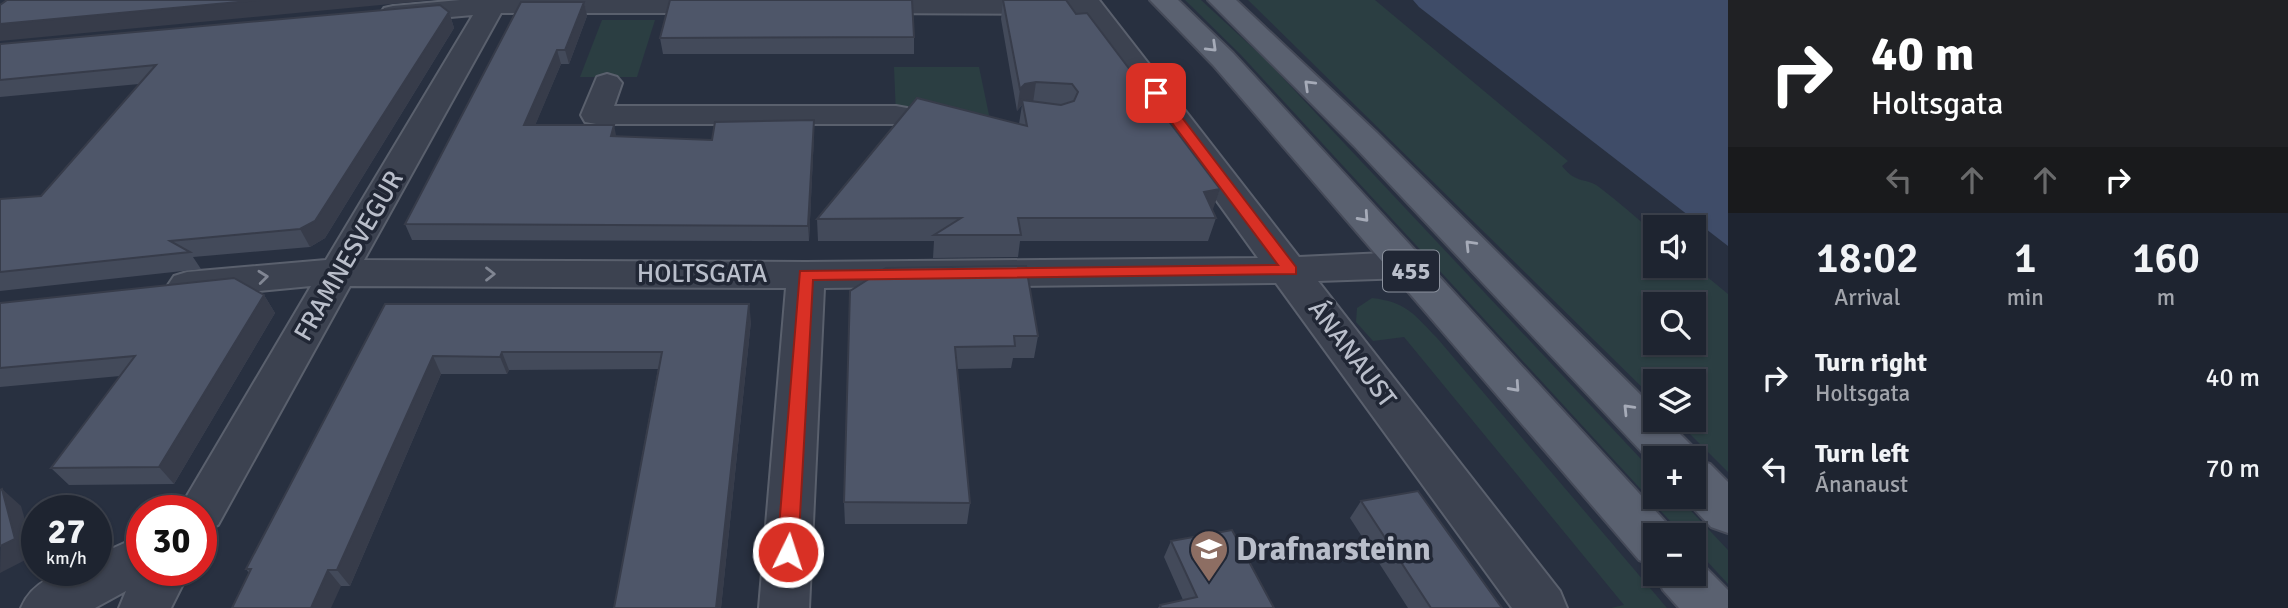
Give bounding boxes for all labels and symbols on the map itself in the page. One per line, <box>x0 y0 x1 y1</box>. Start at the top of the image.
one-way arrow <box>1204 39 1217 52</box>
pin <box>1126 63 1186 123</box>
one-way arrow <box>1304 80 1317 93</box>
street label: FRAMNESVEGUR <box>287 165 411 347</box>
one-way arrow <box>1355 209 1368 222</box>
one-way arrow <box>1465 241 1478 254</box>
road number: 455 <box>1383 250 1439 292</box>
street label: HOLTSGATA <box>637 258 767 290</box>
one-way arrow <box>485 266 496 282</box>
one-way arrow <box>258 270 269 285</box>
street label: ÁNANAUST <box>1301 294 1403 414</box>
one-way arrow <box>1507 379 1519 392</box>
one-way arrow <box>1623 404 1636 417</box>
speed limit sign: 30 <box>126 495 217 586</box>
position arrow <box>751 515 825 589</box>
school or university icon: Drafnarsteinn <box>1188 528 1230 583</box>
place label: Drafnarsteinn <box>1236 530 1431 569</box>

